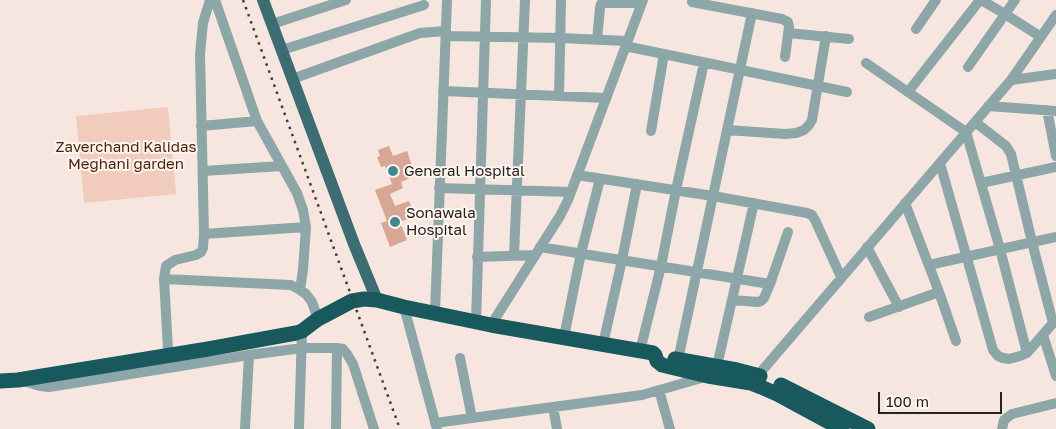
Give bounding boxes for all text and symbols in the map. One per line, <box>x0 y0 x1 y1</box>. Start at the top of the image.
park label: Zaverchand Kalidas Meghani garden <box>56 138 196 173</box>
place label: General Hospital <box>404 162 525 180</box>
marker: General Hospital <box>386 164 400 178</box>
place label: Sonawala Hospital <box>406 204 476 239</box>
marker: Sonawala Hospital <box>388 215 402 229</box>
scale bar <box>881 382 1005 414</box>
text: 100 m <box>886 392 929 410</box>

